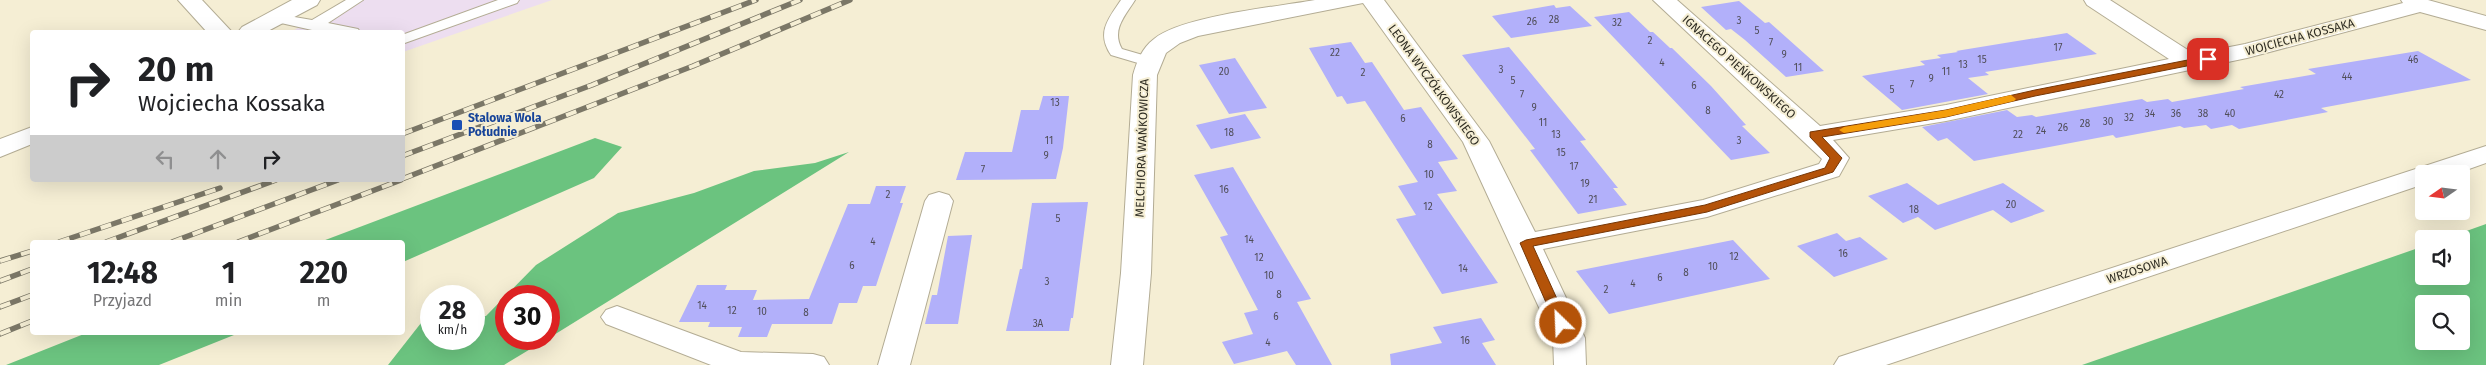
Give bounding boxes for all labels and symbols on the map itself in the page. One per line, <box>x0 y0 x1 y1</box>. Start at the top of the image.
street label: IGNACEGO PIEŃKOWSKIEGO <box>1679 11 1800 122</box>
house number: 28 <box>1549 14 1560 26</box>
house number: 3 <box>1737 15 1742 27</box>
house number: 26 <box>1527 16 1537 28</box>
street label: WOJCIECHA KOSSAKA <box>2244 16 2356 58</box>
house number: 32 <box>1612 17 1622 29</box>
street label: LEONA WYCZÓŁKOWSKIEGO <box>1385 21 1483 148</box>
house number: 5 <box>1754 25 1760 37</box>
house number: 2 <box>1648 35 1653 47</box>
house number: 7 <box>1769 37 1774 49</box>
pin <box>2187 38 2229 80</box>
house number: 17 <box>2054 42 2063 54</box>
house number: 22 <box>1330 47 1340 59</box>
house number: 9 <box>1781 49 1787 61</box>
house number: 15 <box>1977 54 1987 66</box>
house number: 46 <box>2408 54 2418 66</box>
house number: 4 <box>1659 57 1665 69</box>
house number: 13 <box>1958 59 1968 71</box>
house number: 11 <box>1794 62 1802 74</box>
house number: 3 <box>1499 64 1504 76</box>
house number: 20 <box>1219 66 1230 78</box>
house number: 11 <box>1942 66 1950 78</box>
house number: 2 <box>1361 67 1366 79</box>
house number: 44 <box>2342 71 2353 83</box>
house number: 9 <box>1928 73 1934 85</box>
house number: 5 <box>1510 75 1516 87</box>
street label: MELCHIORA WAŃKOWICZA <box>1131 78 1151 218</box>
house number: 7 <box>1910 79 1915 91</box>
house number: 6 <box>1691 80 1697 92</box>
house number: 5 <box>1889 84 1895 96</box>
house number: 7 <box>1520 89 1525 101</box>
house number: 42 <box>2274 89 2284 101</box>
house number: 13 <box>1050 97 1060 109</box>
house number: 9 <box>1531 102 1537 114</box>
house number: 8 <box>1705 105 1711 117</box>
house number: 34 <box>2145 108 2156 120</box>
house number: 36 <box>2171 108 2181 120</box>
house number: 38 <box>2198 108 2209 120</box>
house number: 40 <box>2225 108 2236 120</box>
place label: Stalowa Wola Południe <box>468 111 542 139</box>
house number: 32 <box>2124 112 2134 124</box>
house number: 6 <box>1400 113 1406 125</box>
house number: 30 <box>2103 116 2114 128</box>
house number: 11 <box>1539 117 1547 129</box>
marker: Stalowa Wola Południe <box>450 118 464 132</box>
house number: 28 <box>2080 118 2091 130</box>
house number: 26 <box>2058 122 2068 134</box>
house number: 24 <box>2036 125 2047 137</box>
house number: 18 <box>1224 127 1234 139</box>
house number: 13 <box>1551 129 1561 141</box>
house number: 22 <box>2013 129 2023 141</box>
house number: 11 <box>1045 135 1053 147</box>
house number: 3 <box>1737 135 1742 147</box>
house number: 8 <box>1427 139 1433 151</box>
house number: 15 <box>1556 147 1566 159</box>
house number: 9 <box>1043 150 1049 162</box>
house number: 17 <box>1570 161 1579 173</box>
house number: 7 <box>981 164 986 176</box>
north arrow <box>2415 165 2470 220</box>
house number: 10 <box>1424 169 1434 181</box>
house number: 19 <box>1580 178 1590 190</box>
house number: 16 <box>1219 184 1229 196</box>
house number: 2 <box>886 189 891 201</box>
house number: 21 <box>1588 194 1598 206</box>
house number: 20 <box>2006 199 2017 211</box>
house number: 12 <box>1423 201 1433 213</box>
house number: 18 <box>1909 204 1919 216</box>
house number: 5 <box>1055 213 1061 225</box>
house number: 14 <box>1244 234 1255 246</box>
house number: 4 <box>870 236 876 248</box>
house number: 16 <box>1838 248 1848 260</box>
house number: 12 <box>1729 251 1739 263</box>
house number: 12 <box>1254 252 1264 264</box>
street label: WRZOSOWA <box>2105 254 2169 286</box>
house number: 6 <box>849 260 855 272</box>
house number: 10 <box>1708 261 1718 273</box>
house number: 14 <box>1458 263 1469 275</box>
house number: 8 <box>1683 267 1689 279</box>
house number: 10 <box>1264 270 1274 282</box>
house number: 6 <box>1657 272 1663 284</box>
house number: 3 <box>1045 276 1050 288</box>
house number: 4 <box>1630 278 1636 290</box>
house number: 2 <box>1604 284 1609 296</box>
speed limit sign: 30 <box>495 285 560 350</box>
house number: 8 <box>1276 289 1282 301</box>
position arrow <box>1534 296 1586 348</box>
house number: 14 <box>697 300 708 312</box>
house number: 12 <box>727 305 737 317</box>
house number: 10 <box>757 306 767 318</box>
house number: 8 <box>803 307 809 319</box>
house number: 6 <box>1273 311 1279 323</box>
house number: 3A <box>1033 318 1044 330</box>
house number: 16 <box>1460 335 1470 347</box>
house number: 4 <box>1265 337 1271 349</box>

